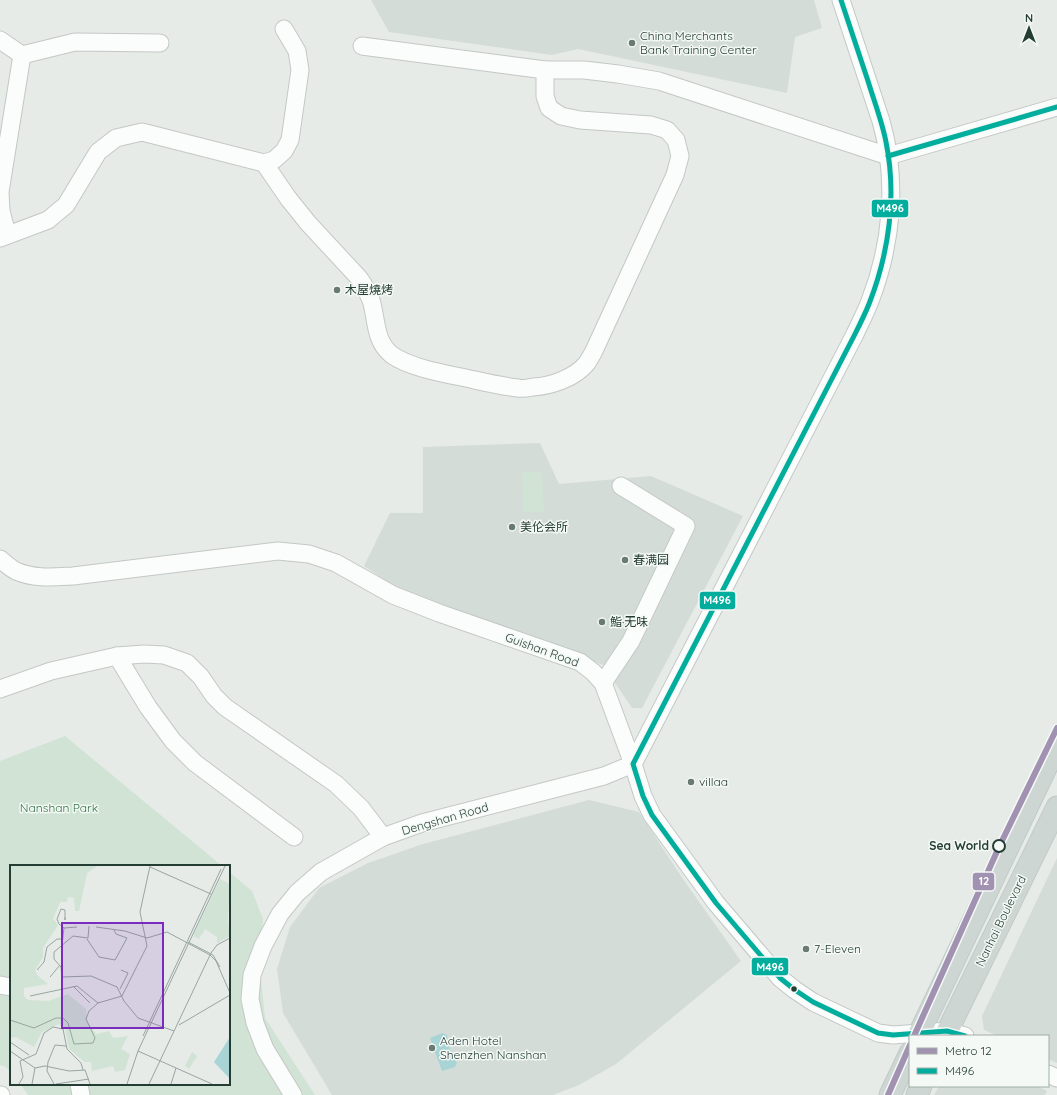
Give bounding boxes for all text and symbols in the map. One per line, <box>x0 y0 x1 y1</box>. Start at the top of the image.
north arrow <box>1009 8 1049 48</box>
text: N <box>1025 11 1033 25</box>
place label: China Merchants Bank Training Center <box>640 28 757 57</box>
marker: China Merchants Bank Training Center <box>627 38 637 48</box>
line badge: M496 <box>871 199 909 218</box>
text: M496 <box>876 201 904 215</box>
place label: 木屋燒烤 <box>345 282 393 297</box>
marker: 木屋燒烤 <box>332 285 342 295</box>
place label: 美伦会所 <box>520 519 568 534</box>
marker: 美伦会所 <box>507 522 517 532</box>
place label: 春满园 <box>633 552 669 567</box>
marker: 春满园 <box>620 555 630 565</box>
line badge: M496 <box>699 591 736 610</box>
text: M496 <box>703 593 731 607</box>
place label: 鮨·无味 <box>610 614 648 629</box>
marker: 鮨·无味 <box>597 617 607 627</box>
street label: Guishan Road <box>503 629 581 670</box>
place label: villaa <box>699 774 728 789</box>
marker: villaa <box>686 777 696 787</box>
street label: Dengshan Road <box>400 799 490 838</box>
park label: Nanshan Park <box>20 800 98 815</box>
place label: Sea World <box>929 838 989 853</box>
marker: Sea World <box>992 839 1006 853</box>
inset map <box>10 865 230 1085</box>
line badge: 12 <box>972 872 995 891</box>
street label: Nanhai Boulevard <box>972 873 1029 969</box>
text: 12 <box>979 874 989 888</box>
place label: 7-Eleven <box>814 941 861 956</box>
marker: 7-Eleven <box>801 944 811 954</box>
line badge: M496 <box>751 957 789 976</box>
text: M496 <box>756 960 784 974</box>
unlabelled marker <box>789 984 799 994</box>
place label: Aden Hotel Shenzhen Nanshan <box>440 1033 546 1062</box>
legend <box>909 1035 1049 1087</box>
marker: Aden Hotel Shenzhen Nanshan <box>427 1043 437 1053</box>
text: Metro 12 <box>945 1043 992 1058</box>
text: M496 <box>945 1063 975 1078</box>

